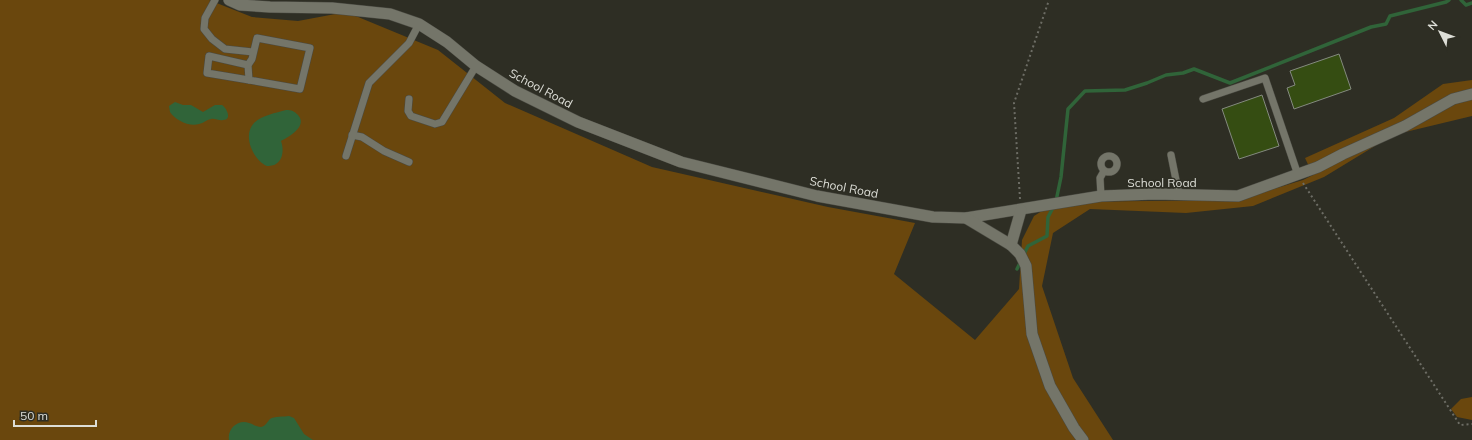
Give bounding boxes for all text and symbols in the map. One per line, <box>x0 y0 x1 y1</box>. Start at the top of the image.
north arrow <box>1420 12 1460 52</box>
text: N <box>1425 18 1441 33</box>
street label: School Road <box>507 65 575 111</box>
street label: School Road <box>808 173 880 201</box>
street label: School Road <box>1127 175 1197 190</box>
scale bar <box>14 402 96 428</box>
text: 50 m <box>20 408 48 423</box>

